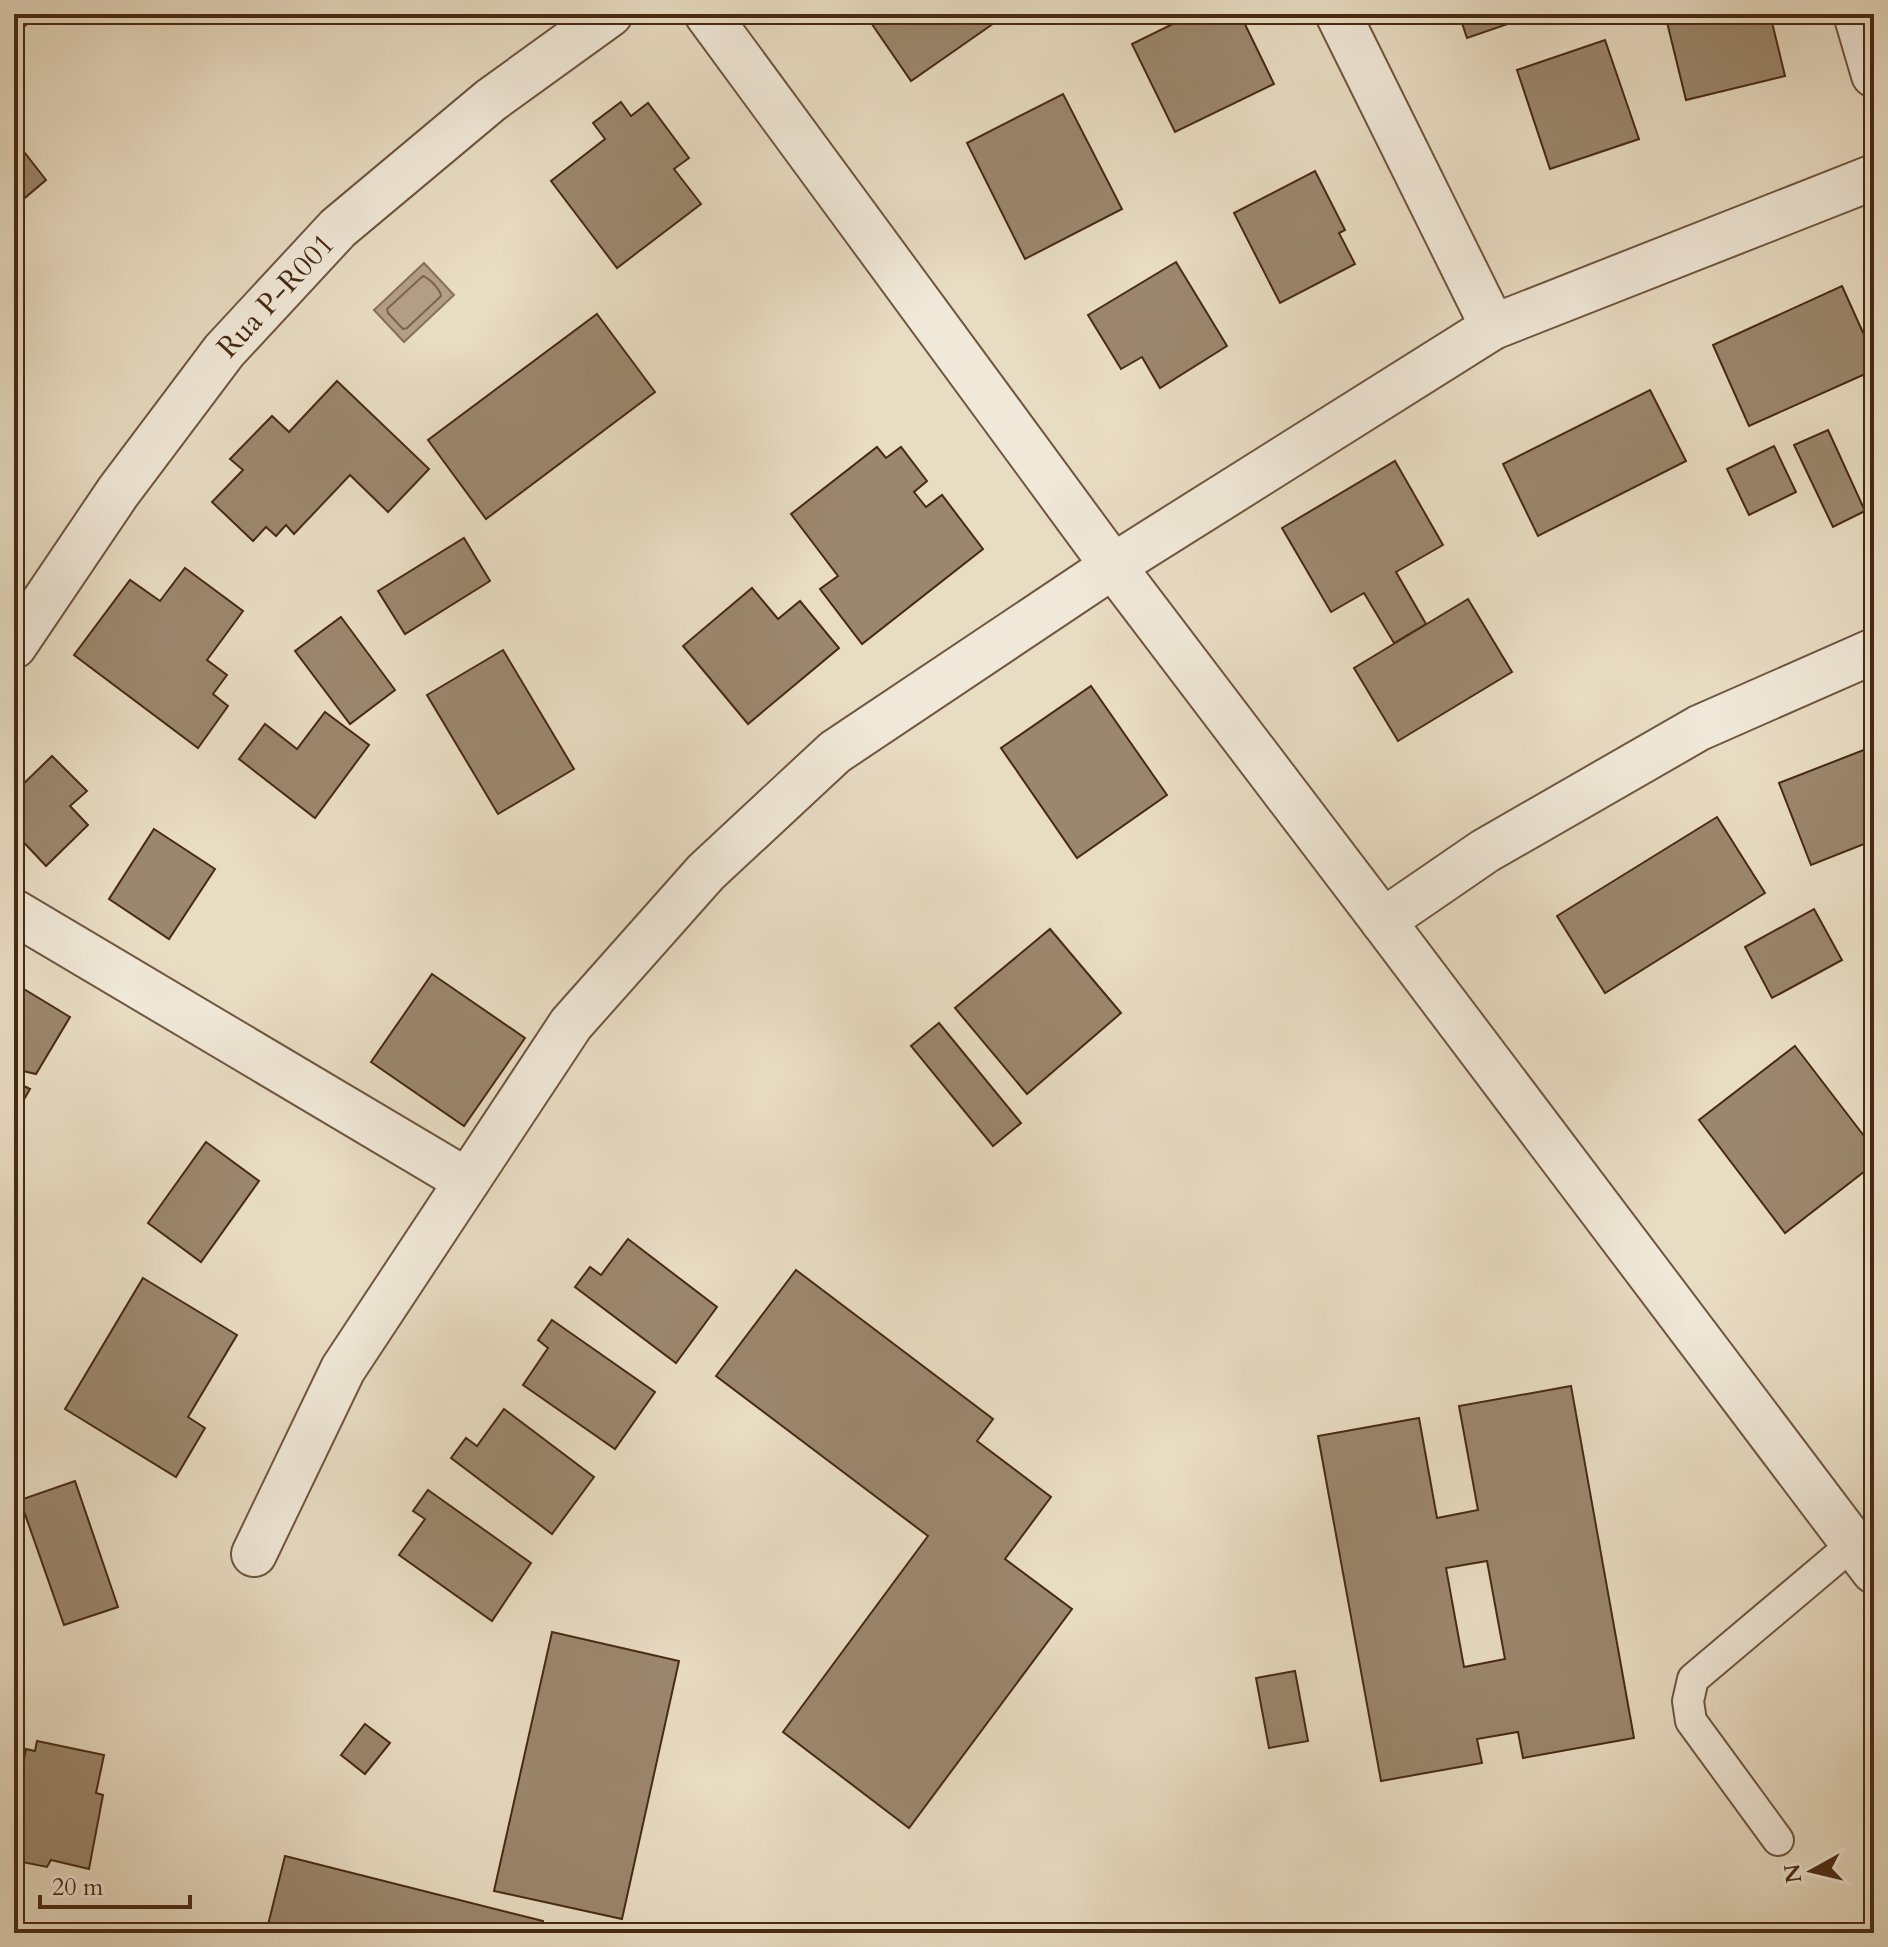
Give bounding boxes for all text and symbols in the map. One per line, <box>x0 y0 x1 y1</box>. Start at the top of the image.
street label: Rua P-R001 <box>208 224 344 367</box>
north arrow <box>1772 1831 1852 1911</box>
scale bar <box>40 1859 190 1909</box>
text: N <box>1777 1862 1809 1885</box>
text: 20 m <box>52 1871 104 1904</box>

